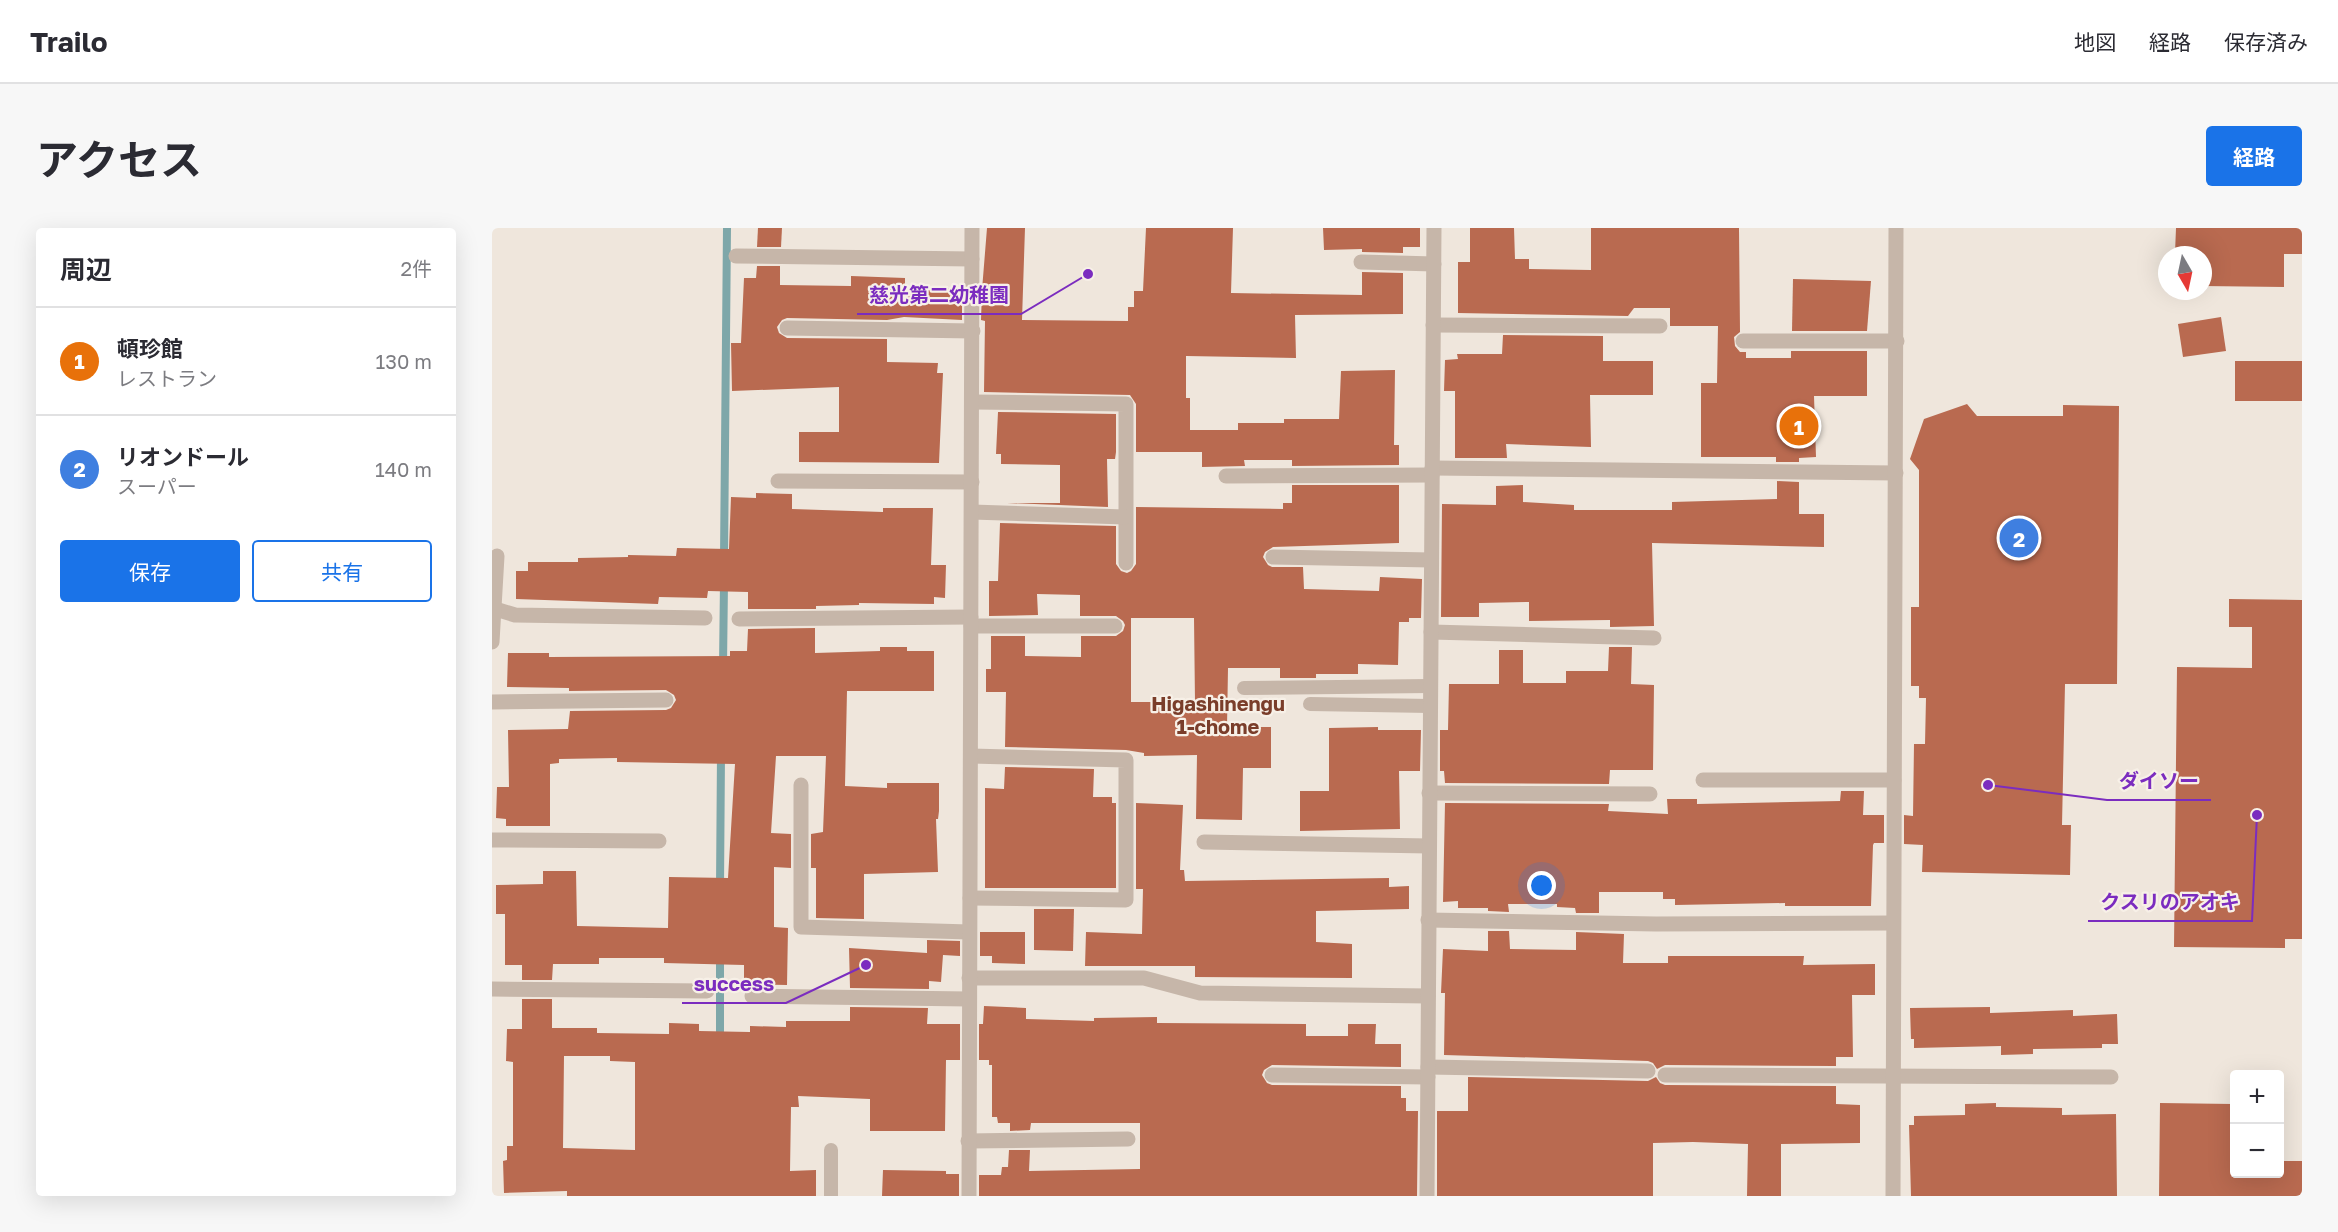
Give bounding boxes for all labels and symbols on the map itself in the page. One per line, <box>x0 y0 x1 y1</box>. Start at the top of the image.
north arrow <box>2158 246 2212 300</box>
callout: 慈光第二幼稚園 <box>857 276 1021 314</box>
text: 慈光第二幼稚園 <box>869 282 1009 306</box>
pin: 1 <box>1780 404 1818 448</box>
pin: 2 <box>2000 516 2038 560</box>
district label: Higashinengu 1-chome <box>1151 691 1285 738</box>
callout: ダイソー <box>2107 762 2211 800</box>
text: ダイソー <box>2119 768 2199 792</box>
your location <box>1527 871 1556 900</box>
callout: クスリのアオキ <box>2088 883 2252 921</box>
text: クスリのアオキ <box>2100 889 2240 913</box>
callout: success <box>682 965 786 1003</box>
text: success <box>694 971 774 995</box>

